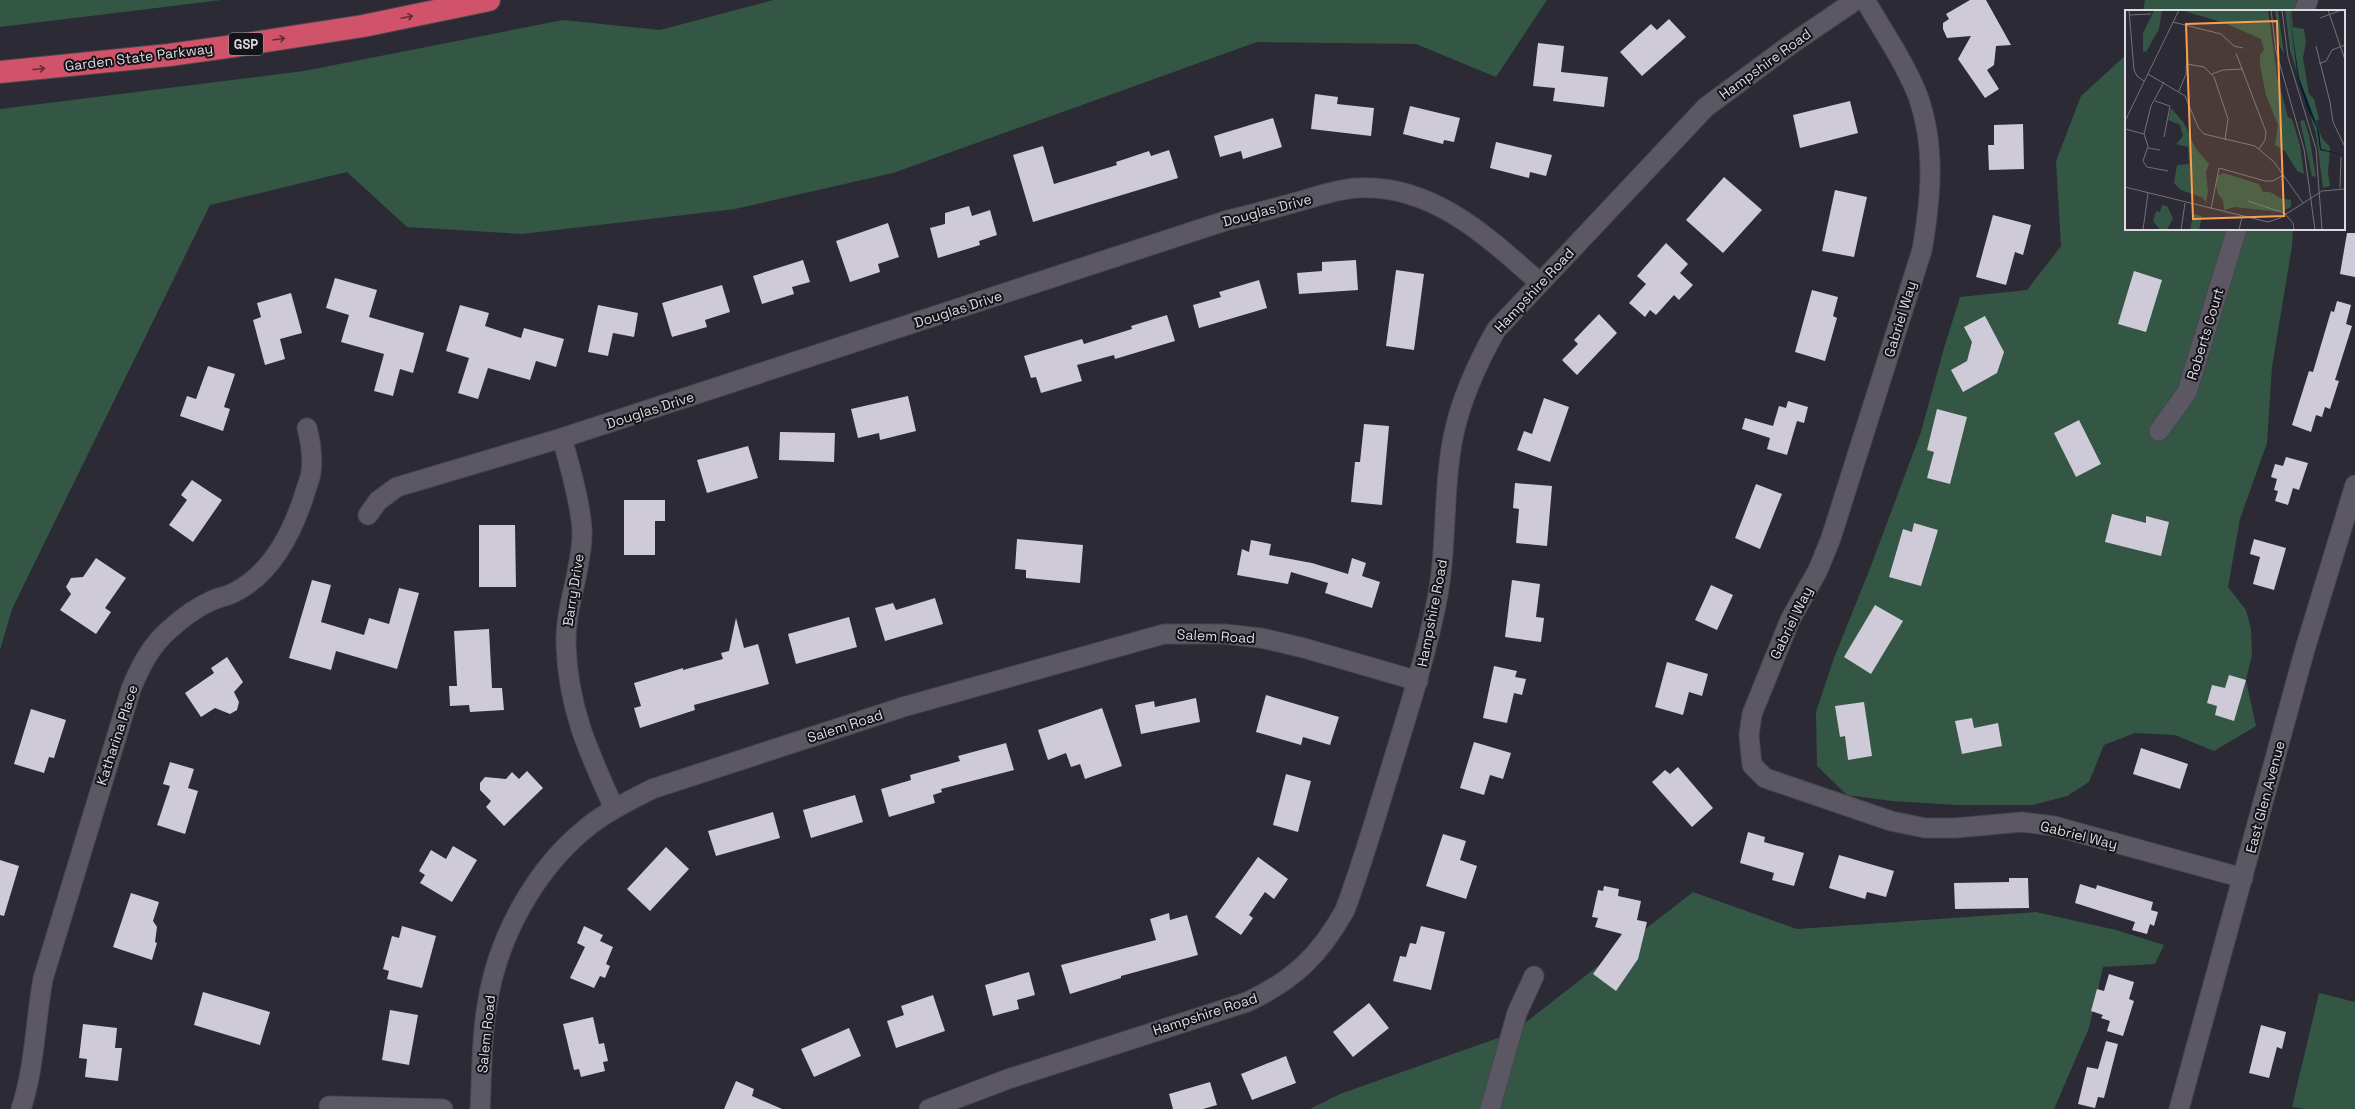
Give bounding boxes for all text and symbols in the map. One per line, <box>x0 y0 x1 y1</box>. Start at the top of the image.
inset map <box>2125 10 2345 230</box>
one-way arrow <box>400 12 413 20</box>
street label: Hampshire Road <box>1716 25 1814 103</box>
road number: GSP <box>229 33 263 55</box>
one-way arrow <box>272 35 285 43</box>
street label: Garden State Parkway <box>64 39 214 75</box>
one-way arrow <box>32 65 45 72</box>
street label: Douglas Drive <box>1221 189 1313 231</box>
street label: Hampshire Road <box>1490 244 1578 336</box>
street label: Gabriel Way <box>1880 279 1920 359</box>
street label: Douglas Drive <box>912 286 1004 332</box>
street label: Roberts Court <box>2182 286 2228 382</box>
street label: Douglas Drive <box>604 387 696 433</box>
street label: Barry Drive <box>558 552 588 628</box>
street label: Hampshire Road <box>1413 558 1451 668</box>
street label: Gabriel Way <box>1766 584 1816 662</box>
street label: Salem Road <box>1176 625 1256 647</box>
street label: Katharina Place <box>92 683 142 787</box>
street label: Salem Road <box>805 705 885 747</box>
street label: East Glen Avenue <box>2241 739 2289 855</box>
street label: Gabriel Way <box>2039 817 2119 853</box>
street label: Hampshire Road <box>1150 989 1260 1039</box>
street label: Salem Road <box>473 994 499 1074</box>

